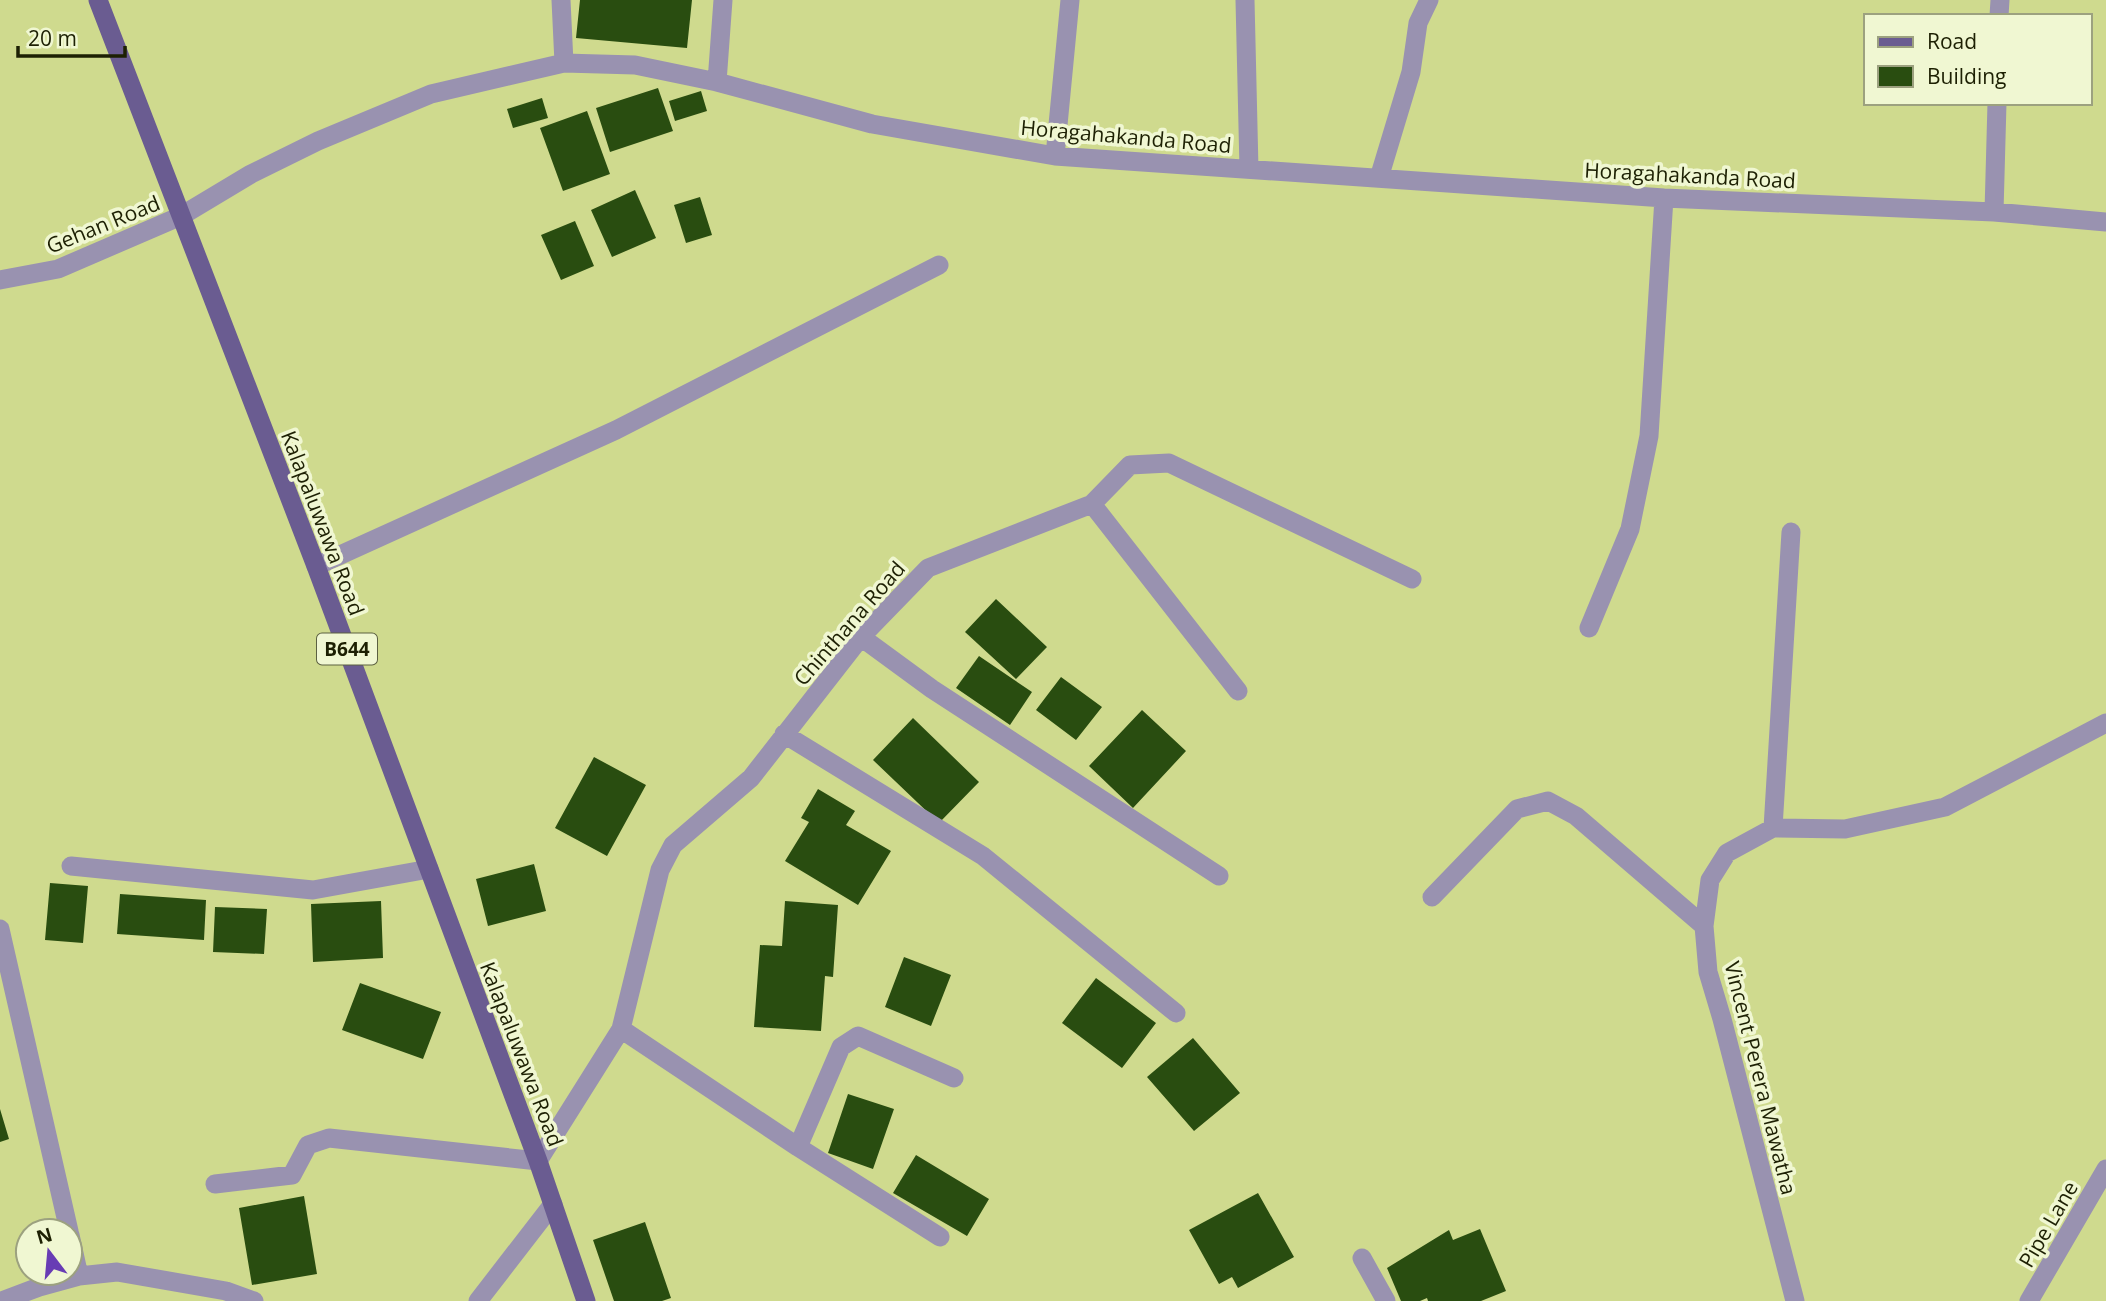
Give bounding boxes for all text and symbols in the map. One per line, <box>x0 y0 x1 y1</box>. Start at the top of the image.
scale bar <box>18 14 124 58</box>
legend <box>1864 14 2092 105</box>
text: 20 m <box>28 24 77 52</box>
text: Road <box>1927 27 1977 55</box>
text: Building <box>1927 62 2006 90</box>
street label: Horagahakanda Road <box>1019 113 1233 159</box>
street label: Horagahakanda Road <box>1584 155 1796 195</box>
street label: Gehan Road <box>42 189 164 259</box>
street label: Kalapaluwawa Road <box>275 427 371 619</box>
street label: Chinthana Road <box>787 555 911 691</box>
road number: B644 <box>317 634 377 664</box>
street label: Kalapaluwawa Road <box>474 958 570 1150</box>
street label: Vincent Perera Mawatha <box>1718 958 1804 1198</box>
street label: Pipe Lane <box>2012 1176 2084 1272</box>
north arrow <box>14 1217 84 1287</box>
text: N <box>33 1221 55 1250</box>

